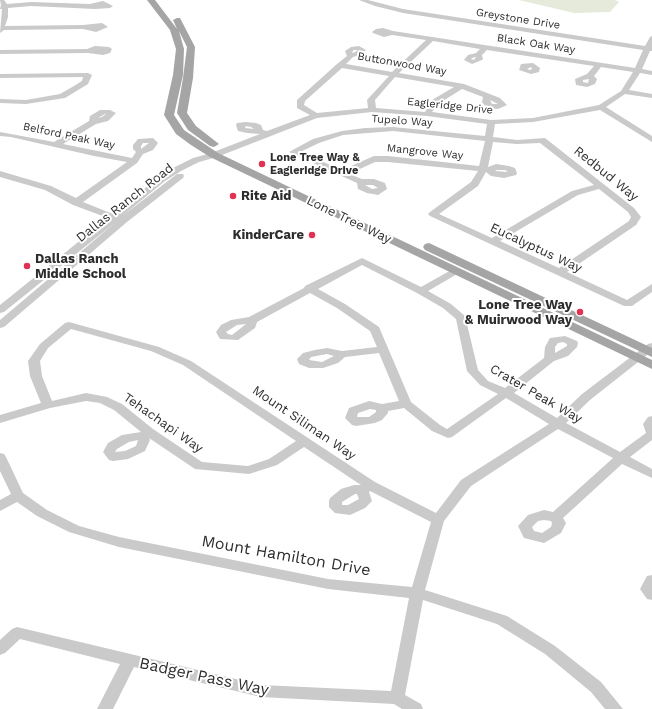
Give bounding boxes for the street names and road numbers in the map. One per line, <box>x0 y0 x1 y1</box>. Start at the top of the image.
street label: Greystone Drive <box>475 6 561 32</box>
street label: Black Oak Way <box>496 31 576 57</box>
street label: Buttonwood Way <box>356 50 448 78</box>
street label: Eagleridge Drive <box>406 95 494 117</box>
street label: Tupelo Way <box>371 112 433 130</box>
street label: Belford Peak Way <box>22 120 116 152</box>
street label: Mangrove Way <box>386 141 464 163</box>
street label: Redbud Way <box>571 143 641 205</box>
street label: Dallas Ranch Road <box>73 160 177 246</box>
street label: Lone Tree Way <box>304 193 394 247</box>
street label: Eucalyptus Way <box>488 220 584 276</box>
street label: Crater Peak Way <box>487 361 585 427</box>
street label: Mount Siliman Way <box>249 383 359 463</box>
street label: Tehachapi Way <box>120 390 206 456</box>
street label: Mount Hamilton Drive <box>200 532 372 580</box>
street label: Badger Pass Way <box>137 654 271 700</box>

